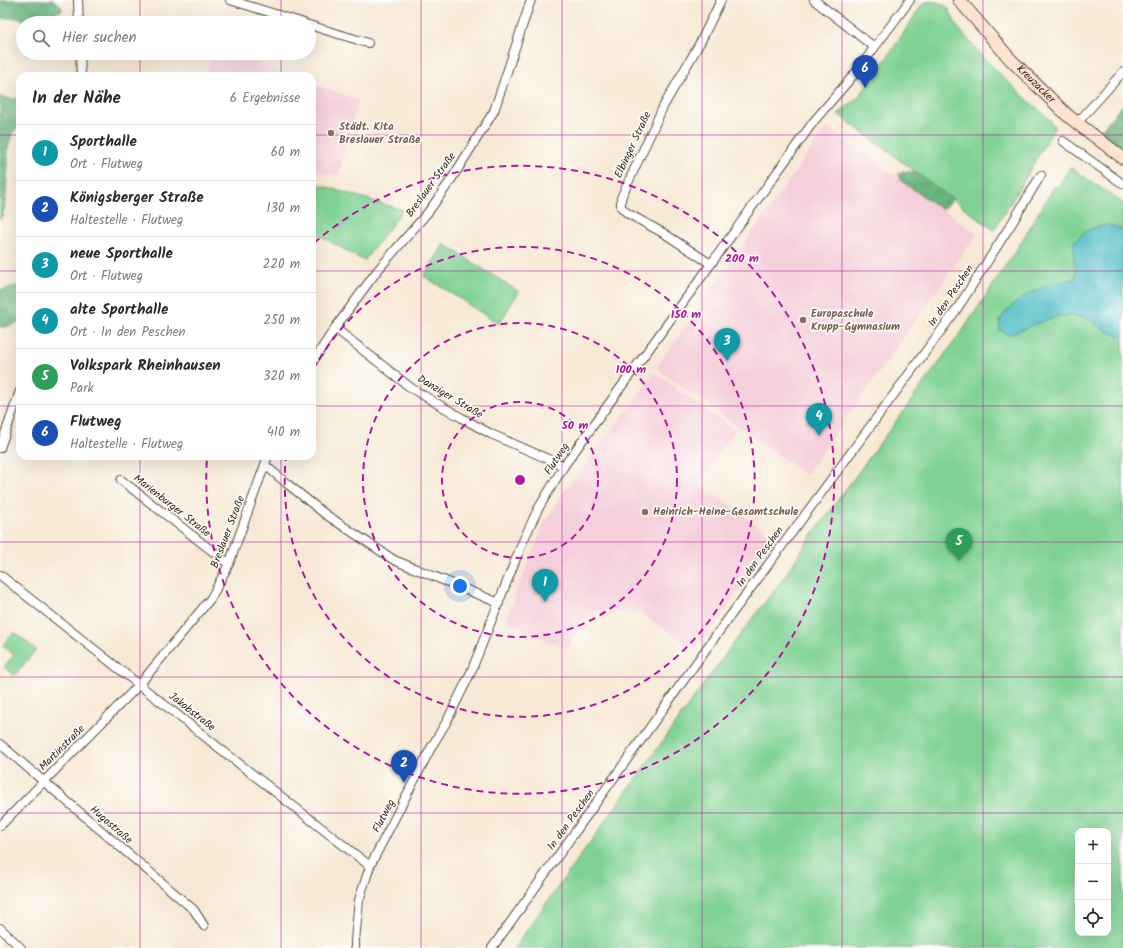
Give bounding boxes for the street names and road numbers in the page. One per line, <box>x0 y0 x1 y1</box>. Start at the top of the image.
street label: Kreuzacker <box>1012 61 1060 109</box>
street label: Elbinger Straße <box>610 109 656 181</box>
street label: Breslauer Straße <box>401 149 461 221</box>
street label: In den Peschen <box>924 261 979 331</box>
street label: Danziger Straße <box>414 370 486 424</box>
street label: Flutweg <box>540 439 574 479</box>
street label: Marienburger Straße <box>129 470 215 542</box>
street label: Breslauer Straße <box>206 493 250 571</box>
street label: In den Peschen <box>732 523 788 591</box>
street label: Jakobstraße <box>165 688 219 736</box>
street label: Martinstraße <box>35 721 89 775</box>
street label: In den Peschen <box>543 786 599 854</box>
street label: Flutweg <box>368 796 400 836</box>
street label: Hugostraße <box>85 801 137 849</box>

